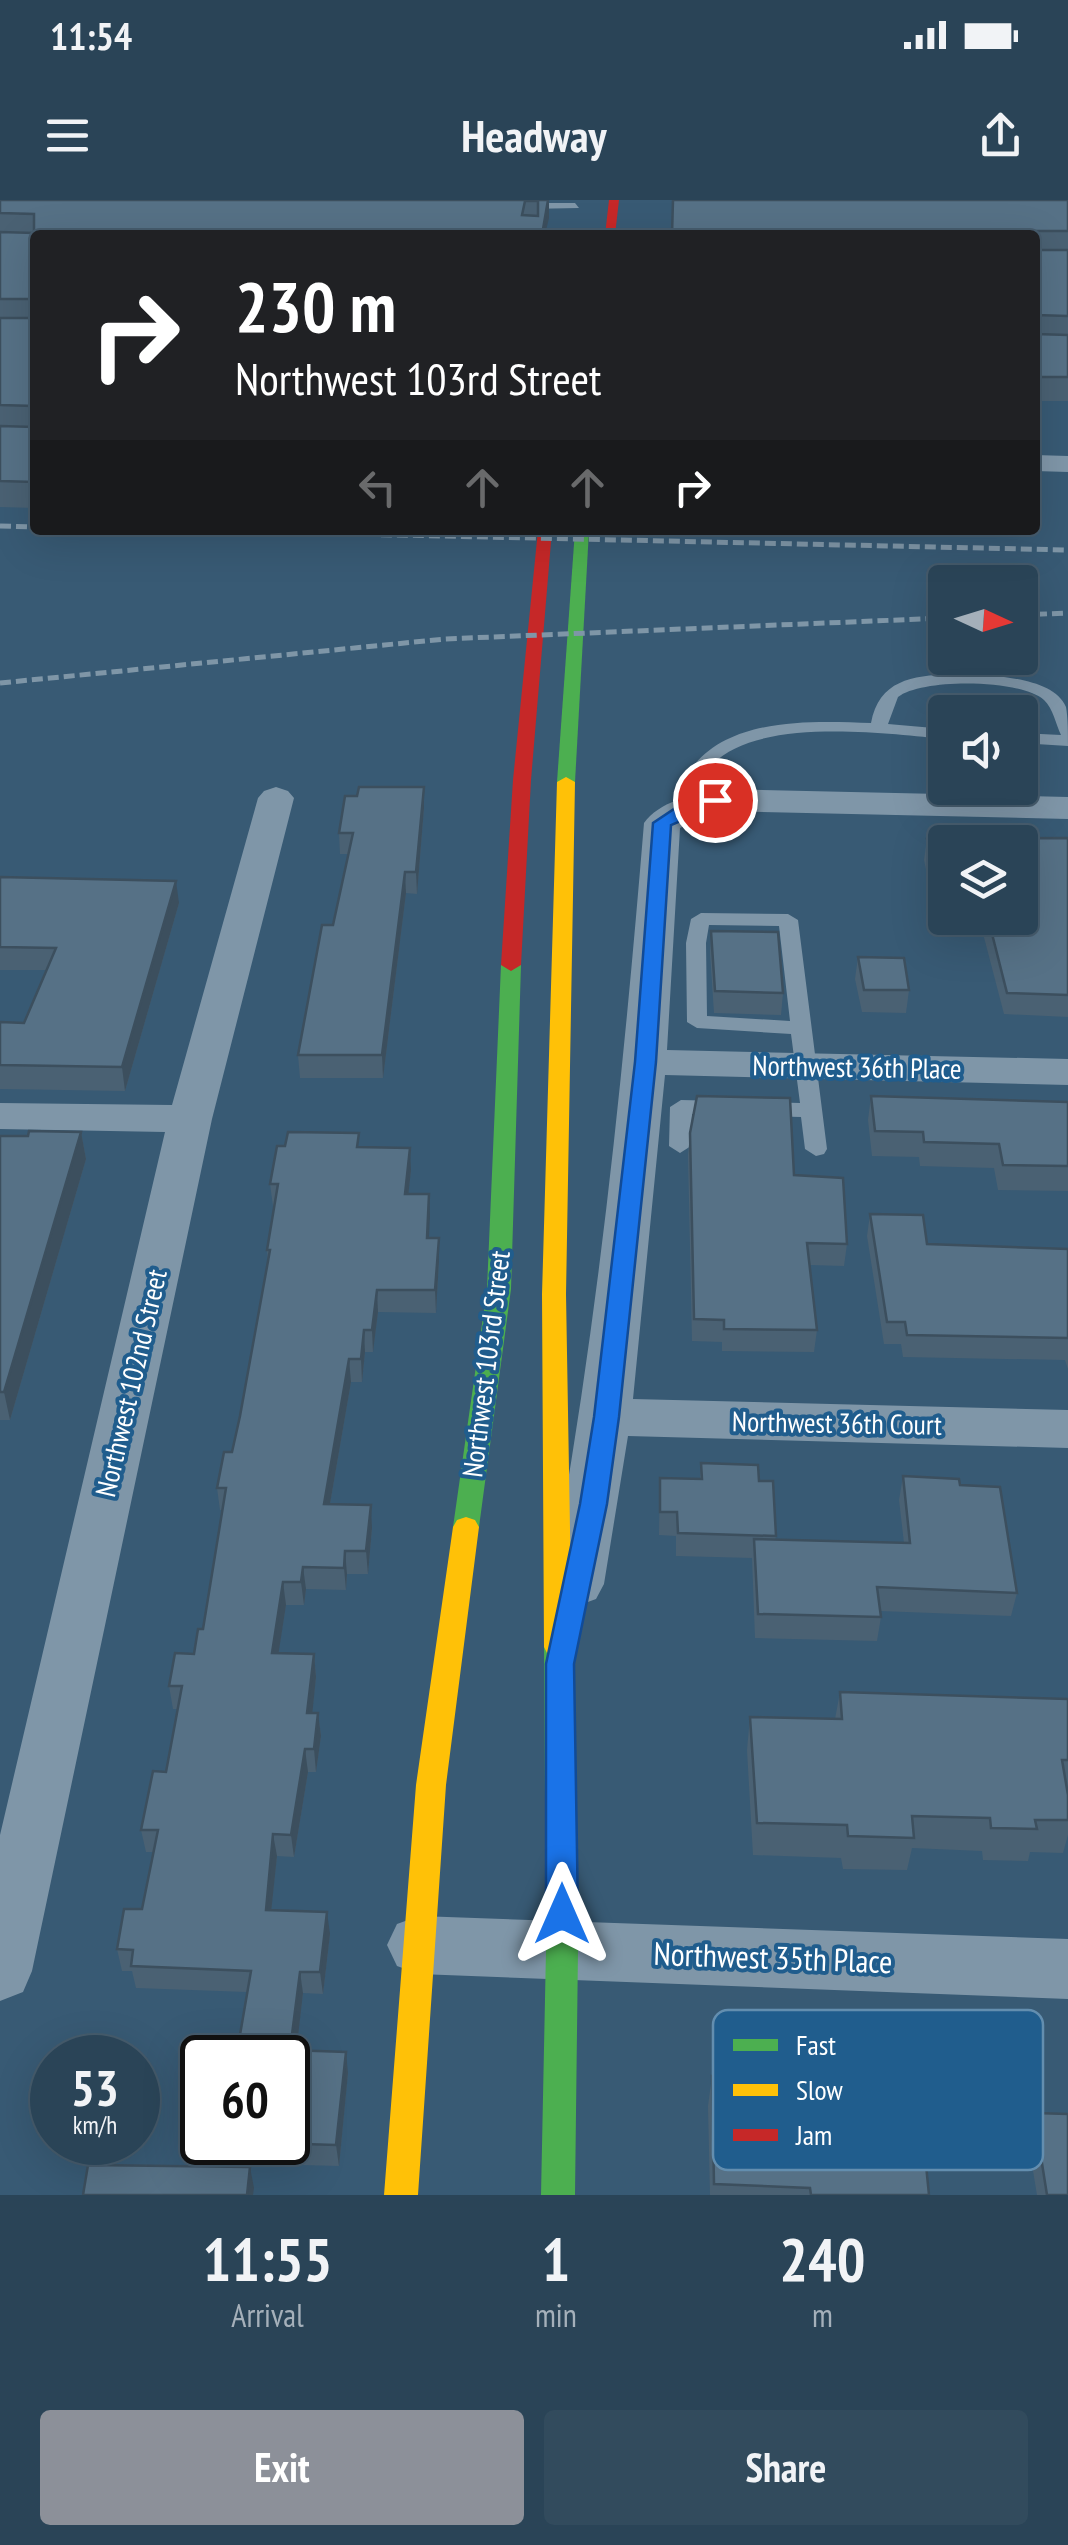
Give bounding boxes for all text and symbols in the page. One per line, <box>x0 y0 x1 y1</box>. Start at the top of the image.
text: 11:54 <box>50 11 132 60</box>
text: Headway <box>461 106 607 164</box>
icon: menu <box>40 108 95 163</box>
icon: share <box>973 108 1028 163</box>
text: 230 m <box>235 261 396 351</box>
icon: right <box>70 270 200 400</box>
text: Northwest 103rd Street <box>235 349 601 407</box>
icon: left <box>350 460 405 515</box>
icon: ahead <box>455 460 510 515</box>
icon: ahead <box>560 460 615 515</box>
icon: right <box>665 460 720 515</box>
north arrow <box>928 565 1038 675</box>
map controls <box>928 565 1038 935</box>
button: sound <box>928 695 1038 805</box>
pin <box>673 758 758 843</box>
icon: arrive <box>688 773 743 828</box>
button: layers <box>928 825 1038 935</box>
street label: Northwest 36th Place <box>752 1046 962 1087</box>
street label: Northwest 103rd Street <box>453 1248 518 1479</box>
street label: Northwest 102nd Street <box>86 1265 175 1500</box>
street label: Northwest 36th Court <box>732 1402 943 1443</box>
position arrow <box>510 1862 614 1966</box>
street label: Northwest 35th Place <box>653 1932 893 1982</box>
legend <box>713 2010 1043 2170</box>
text: Fast <box>796 2026 836 2063</box>
speed limit sign: 60 <box>180 2035 310 2165</box>
text: 53 <box>71 2055 119 2120</box>
text: Slow <box>796 2071 843 2108</box>
text: km/h <box>73 2109 117 2141</box>
text: Jam <box>795 2116 832 2153</box>
text: 11:55 <box>203 2220 332 2298</box>
text: 1 <box>542 2220 570 2298</box>
text: 240 <box>779 2220 865 2298</box>
text: Arrival <box>231 2294 304 2336</box>
text: min <box>535 2294 577 2336</box>
text: m <box>812 2294 833 2336</box>
button: Exit <box>40 2410 524 2525</box>
button: Share <box>544 2410 1028 2525</box>

